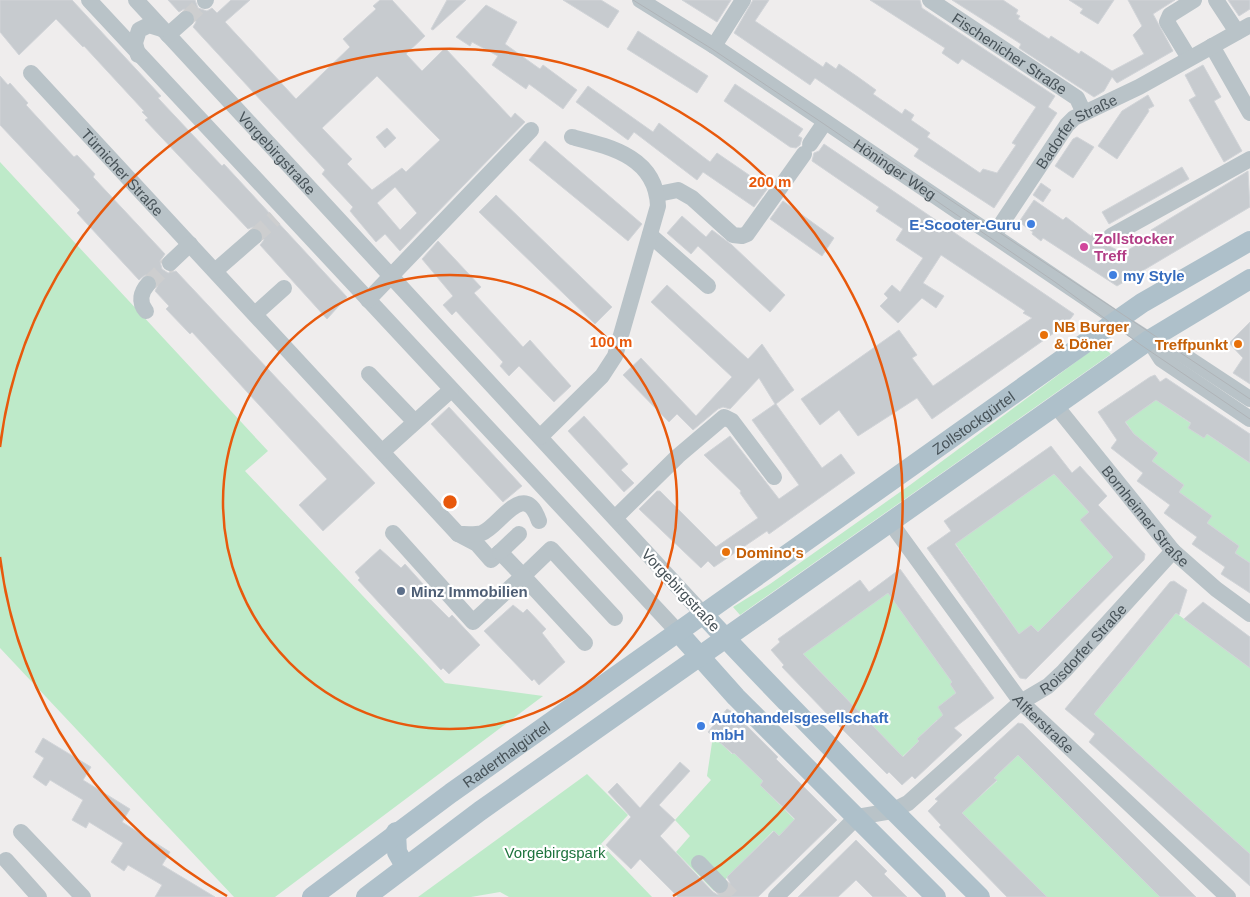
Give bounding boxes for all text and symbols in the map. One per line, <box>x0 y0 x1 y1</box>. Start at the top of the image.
street label: Fischenicher Straße <box>949 9 1070 98</box>
street label: Badorfer Straße <box>1032 90 1120 172</box>
street label: Vorgebirgstraße <box>235 108 320 198</box>
street label: Türnicher Straße <box>78 125 167 219</box>
street label: Höninger Weg <box>851 135 939 203</box>
text: 200 m <box>749 173 791 190</box>
place label: E-Scooter-Guru <box>909 216 1021 233</box>
marker: E-Scooter-Guru <box>1025 218 1037 230</box>
place label: Zollstocker Treff <box>1094 230 1174 264</box>
marker: Zollstocker Treff <box>1078 241 1090 253</box>
place label: my Style <box>1123 267 1185 284</box>
marker: my Style <box>1107 269 1119 281</box>
place label: NB Burger & Döner <box>1054 318 1129 352</box>
marker: NB Burger & Döner <box>1038 329 1050 341</box>
text: 100 m <box>590 333 632 350</box>
place label: Treffpunkt <box>1155 336 1228 353</box>
marker: Treffpunkt <box>1232 338 1244 350</box>
street label: Zollstockgürtel <box>929 387 1018 457</box>
street label: Bornheimer Straße <box>1099 462 1193 570</box>
centre of rings <box>441 493 459 511</box>
place label: Domino's <box>736 544 804 561</box>
street label: Vorgebirgstraße <box>638 545 724 635</box>
marker: Domino's <box>720 546 732 558</box>
place label: Minz Immobilien <box>411 583 528 600</box>
marker: Minz Immobilien <box>395 585 407 597</box>
street label: Roisdorfer Straße <box>1036 600 1130 698</box>
street label: Alfterstraße <box>1010 691 1078 756</box>
place label: Autohandelsgesellschaft mbH <box>711 709 889 743</box>
street label: Raderthalgürtel <box>459 717 553 791</box>
marker: Autohandelsgesellschaft mbH <box>695 720 707 732</box>
park label: Vorgebirgspark <box>505 844 606 861</box>

